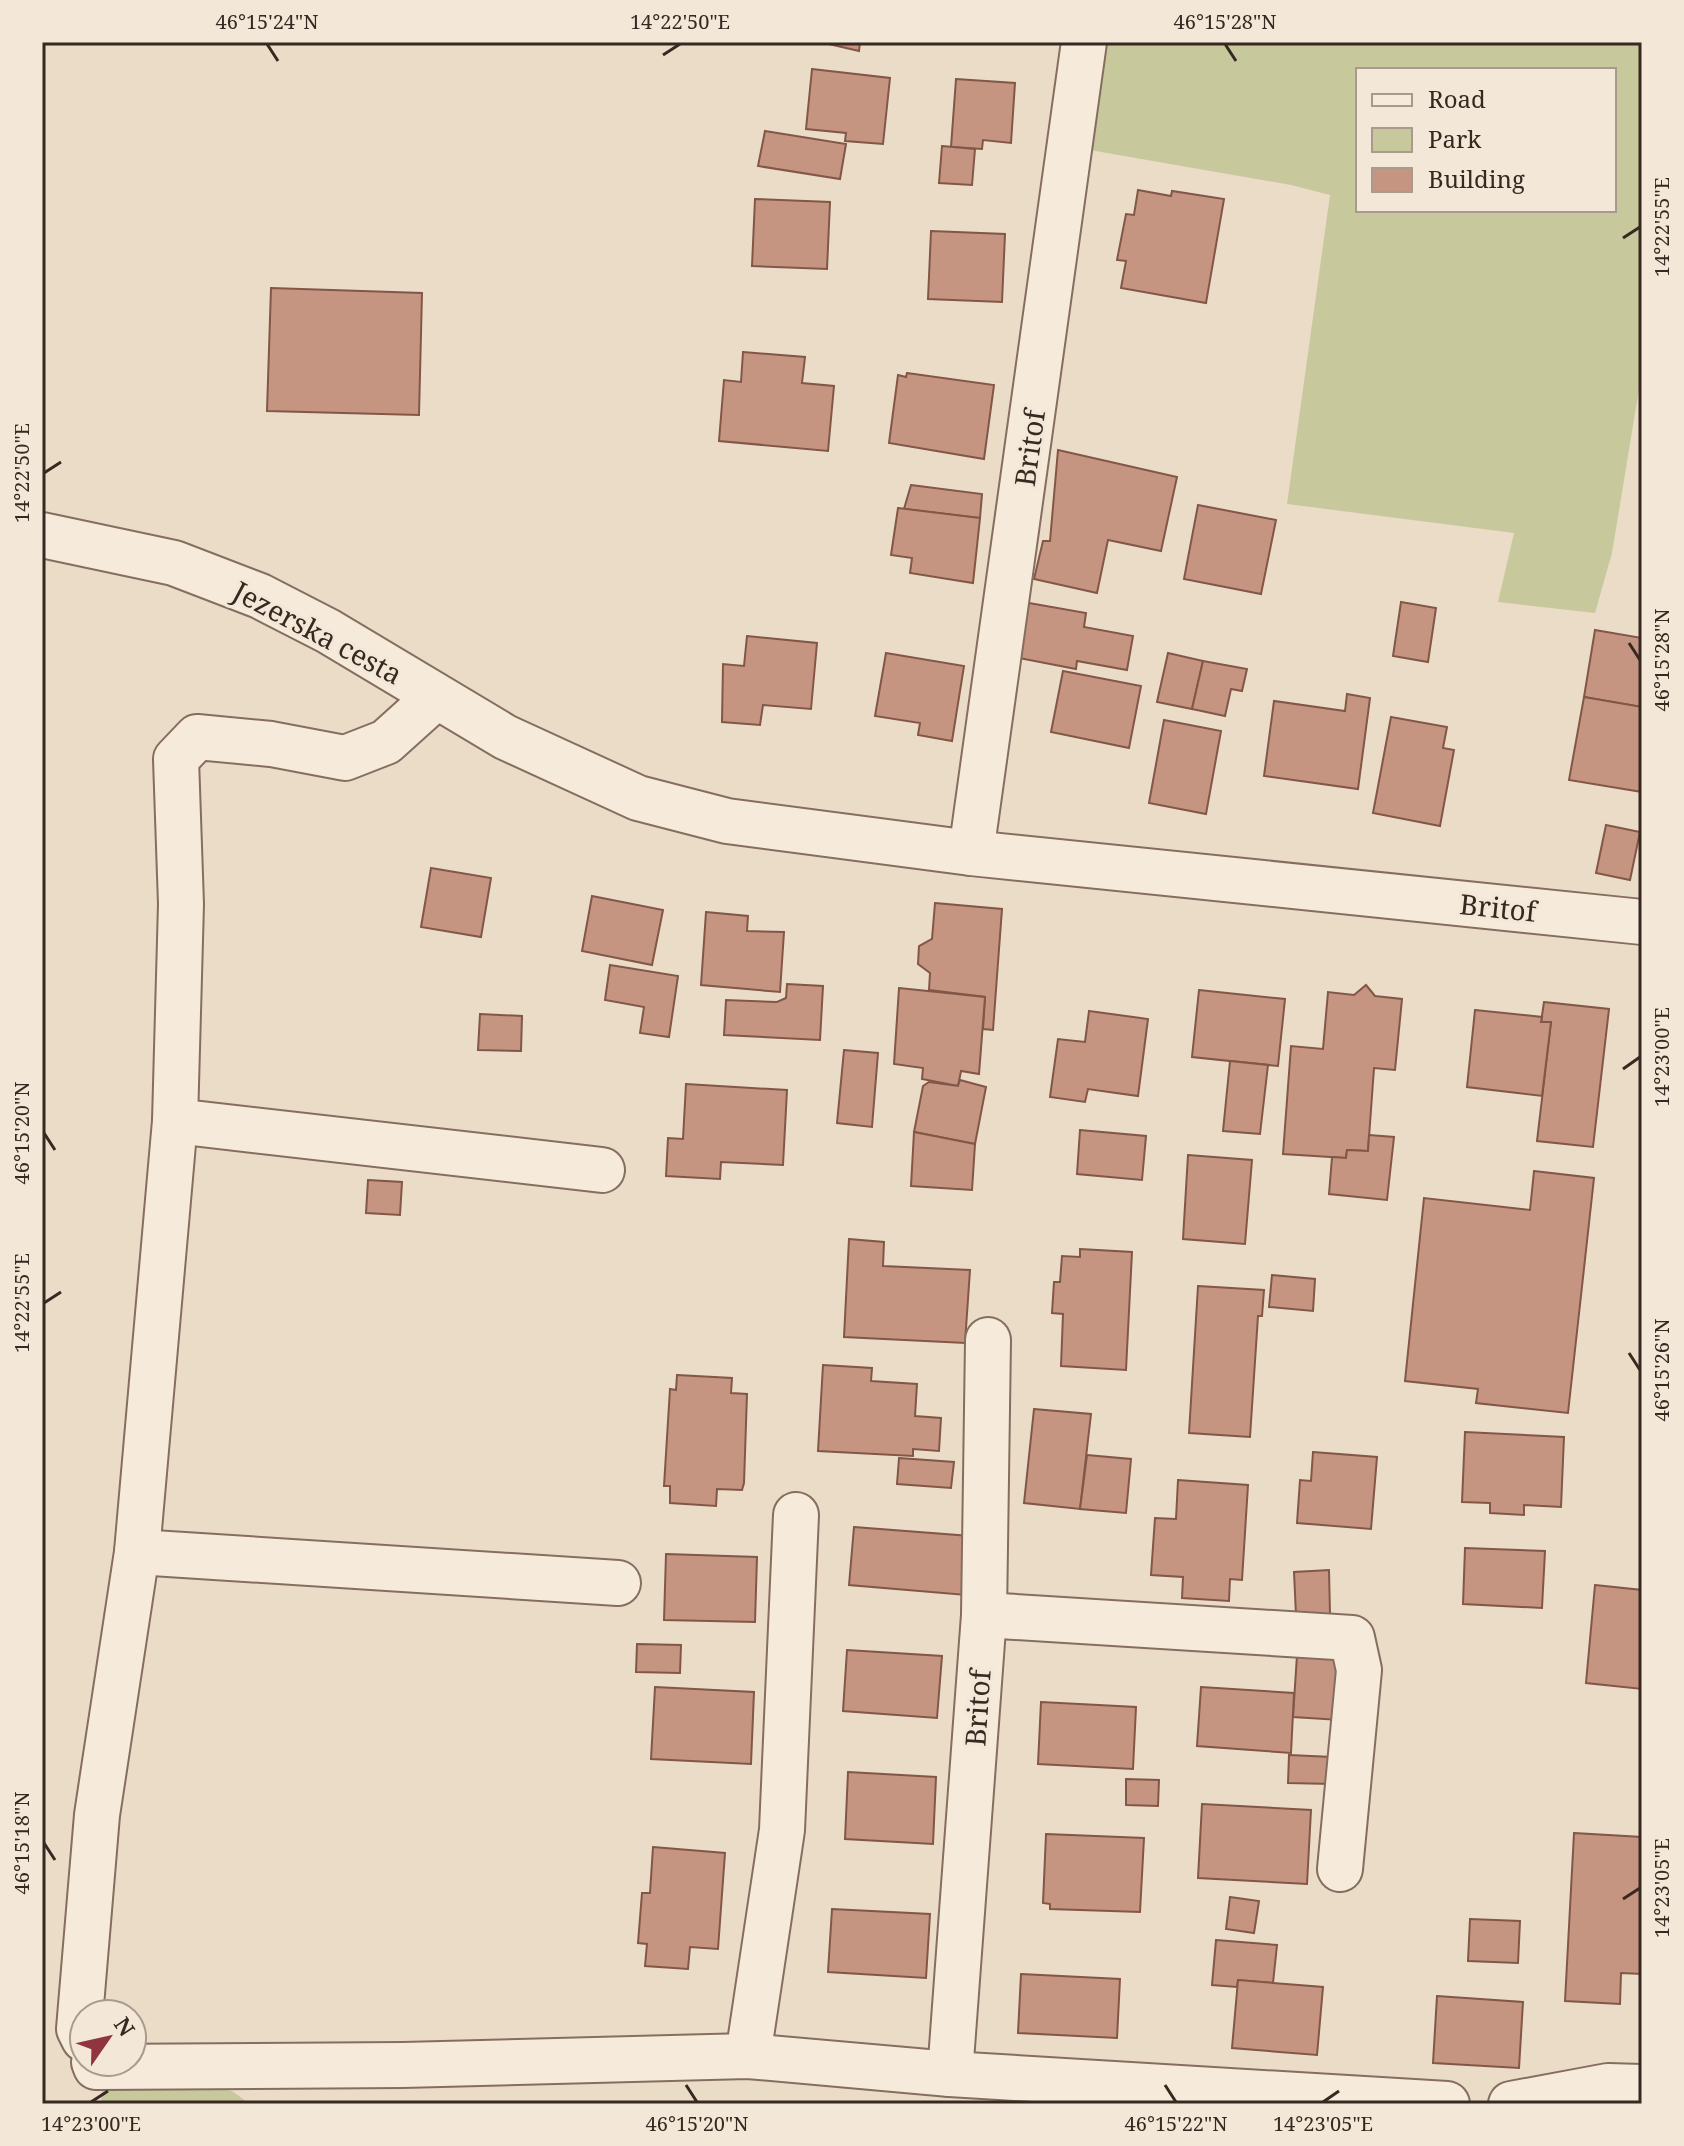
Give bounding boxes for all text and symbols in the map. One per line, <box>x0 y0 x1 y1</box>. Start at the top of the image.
text: 46°15'24"N <box>216 8 318 35</box>
text: 14°22'50"E <box>630 8 730 35</box>
text: 46°15'28"N <box>1174 8 1276 35</box>
legend <box>1356 68 1616 212</box>
text: Road <box>1428 82 1486 115</box>
text: Park <box>1428 122 1482 155</box>
text: Building <box>1428 162 1525 195</box>
text: 14°22'55"E <box>1648 177 1675 277</box>
street label: Britof <box>1005 405 1054 489</box>
text: 14°22'50"E <box>8 423 35 523</box>
street label: Jezerska cesta <box>226 571 409 693</box>
text: 46°15'28"N <box>1648 609 1675 711</box>
street label: Britof <box>1458 884 1541 930</box>
text: 14°23'00"E <box>1648 1007 1675 1107</box>
text: 46°15'20"N <box>8 1082 35 1184</box>
text: 14°22'55"E <box>8 1253 35 1353</box>
text: 46°15'26"N <box>1648 1319 1675 1421</box>
street label: Britof <box>955 1666 999 1748</box>
text: 46°15'18"N <box>8 1792 35 1894</box>
text: 14°23'05"E <box>1648 1838 1675 1938</box>
north arrow <box>68 1998 148 2078</box>
text: N <box>108 2011 143 2042</box>
text: 14°23'00"E <box>41 2110 141 2137</box>
text: 46°15'20"N <box>646 2110 748 2137</box>
text: 46°15'22"N <box>1125 2110 1227 2137</box>
text: 14°23'05"E <box>1273 2110 1373 2137</box>

